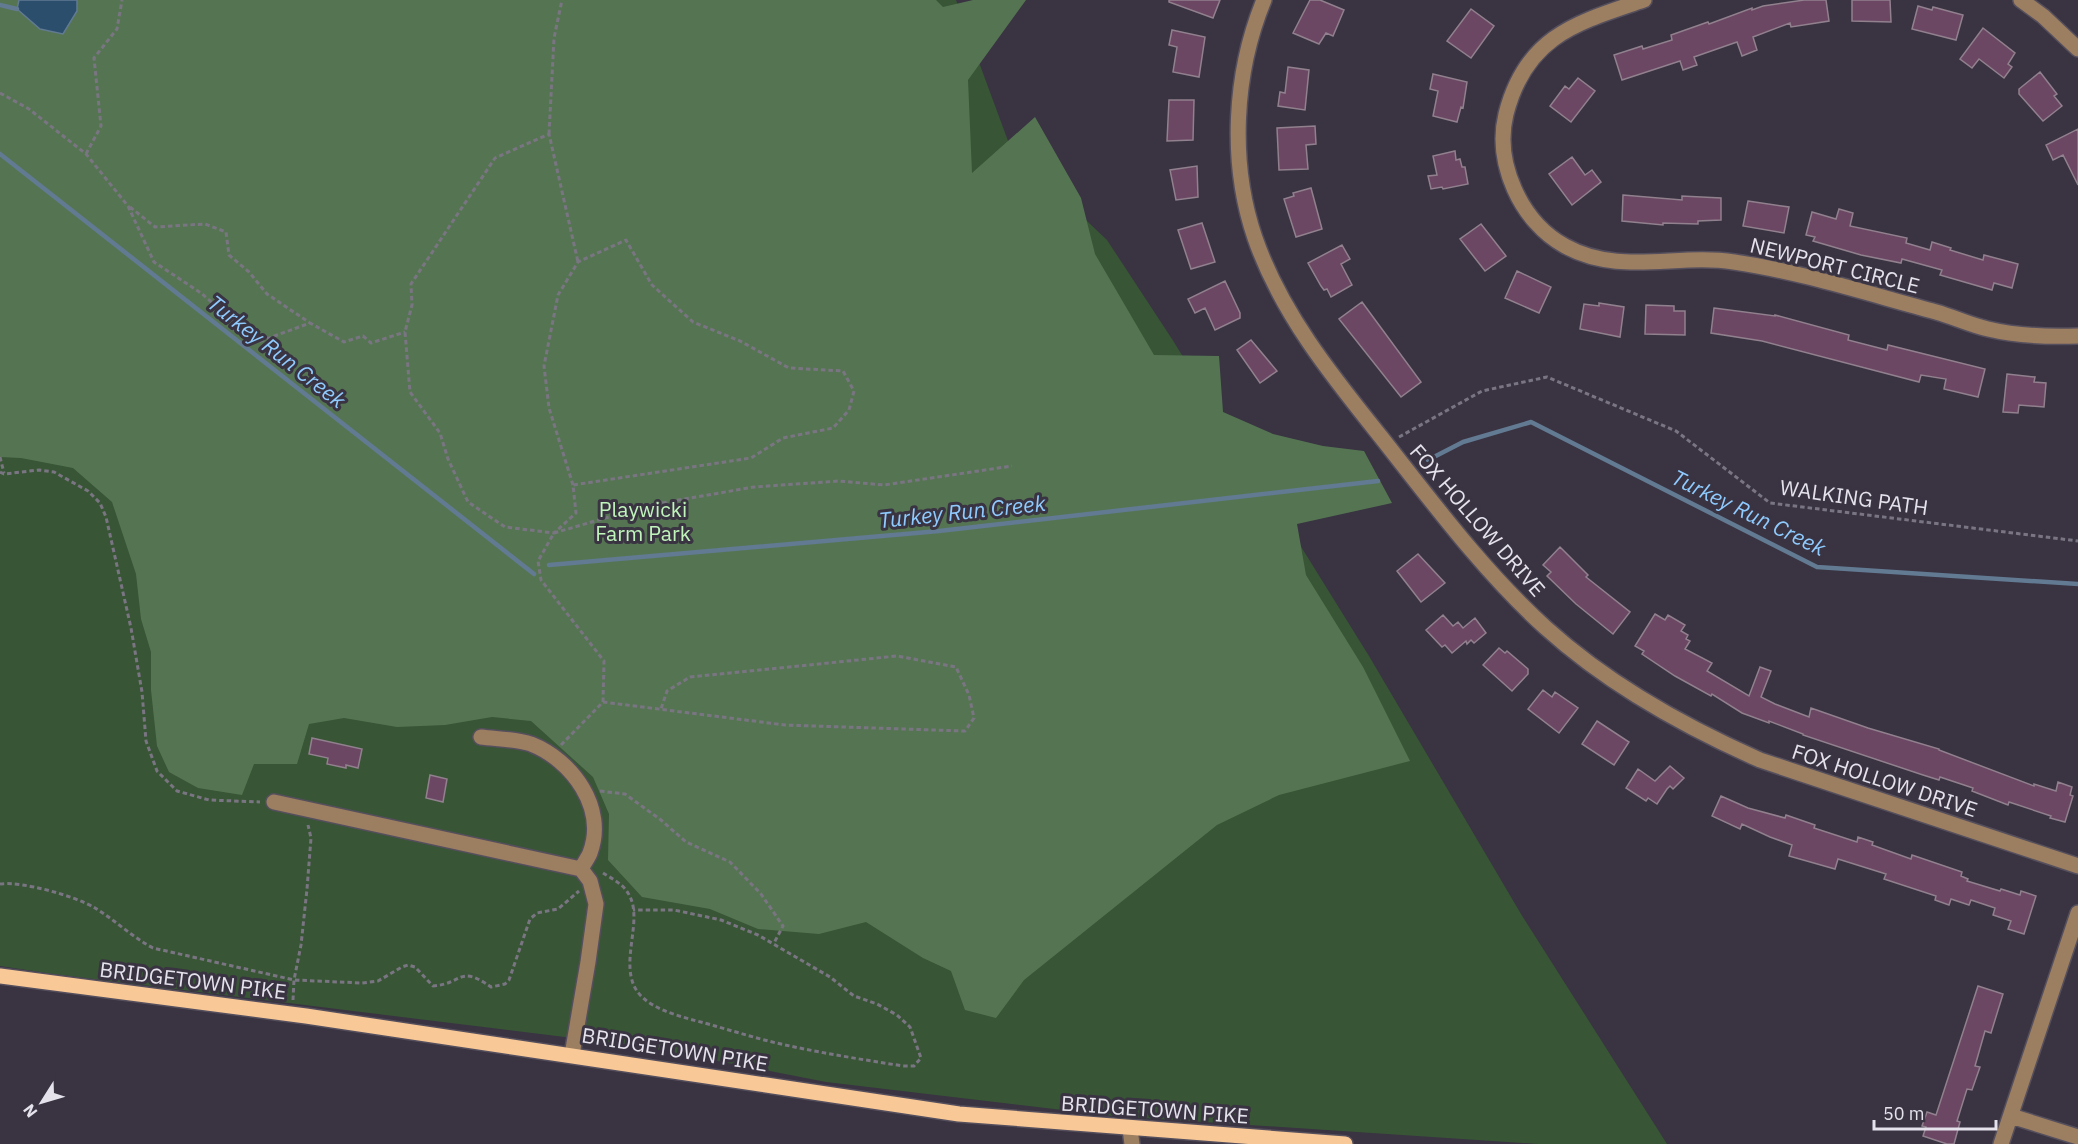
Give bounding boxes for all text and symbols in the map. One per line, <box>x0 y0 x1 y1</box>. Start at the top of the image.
street label: NEWPORT CIRCLE <box>1747 230 1923 300</box>
water label: Turkey Run Creek <box>202 288 353 414</box>
street label: FOX HOLLOW DRIVE <box>1404 438 1552 602</box>
water label: Turkey Run Creek <box>1667 462 1831 562</box>
street label: WALKING PATH <box>1778 473 1930 521</box>
water label: Turkey Run Creek <box>877 488 1048 534</box>
park label: Playwicki Farm Park <box>595 495 691 547</box>
street label: FOX HOLLOW DRIVE <box>1789 737 1981 823</box>
street label: BRIDGETOWN PIKE <box>98 955 288 1005</box>
street label: BRIDGETOWN PIKE <box>580 1020 770 1078</box>
north arrow <box>12 1072 72 1132</box>
street label: BRIDGETOWN PIKE <box>1060 1088 1250 1130</box>
scale bar <box>1874 1093 1996 1131</box>
text: N <box>19 1100 41 1122</box>
text: 50 m <box>1883 1102 1925 1125</box>

